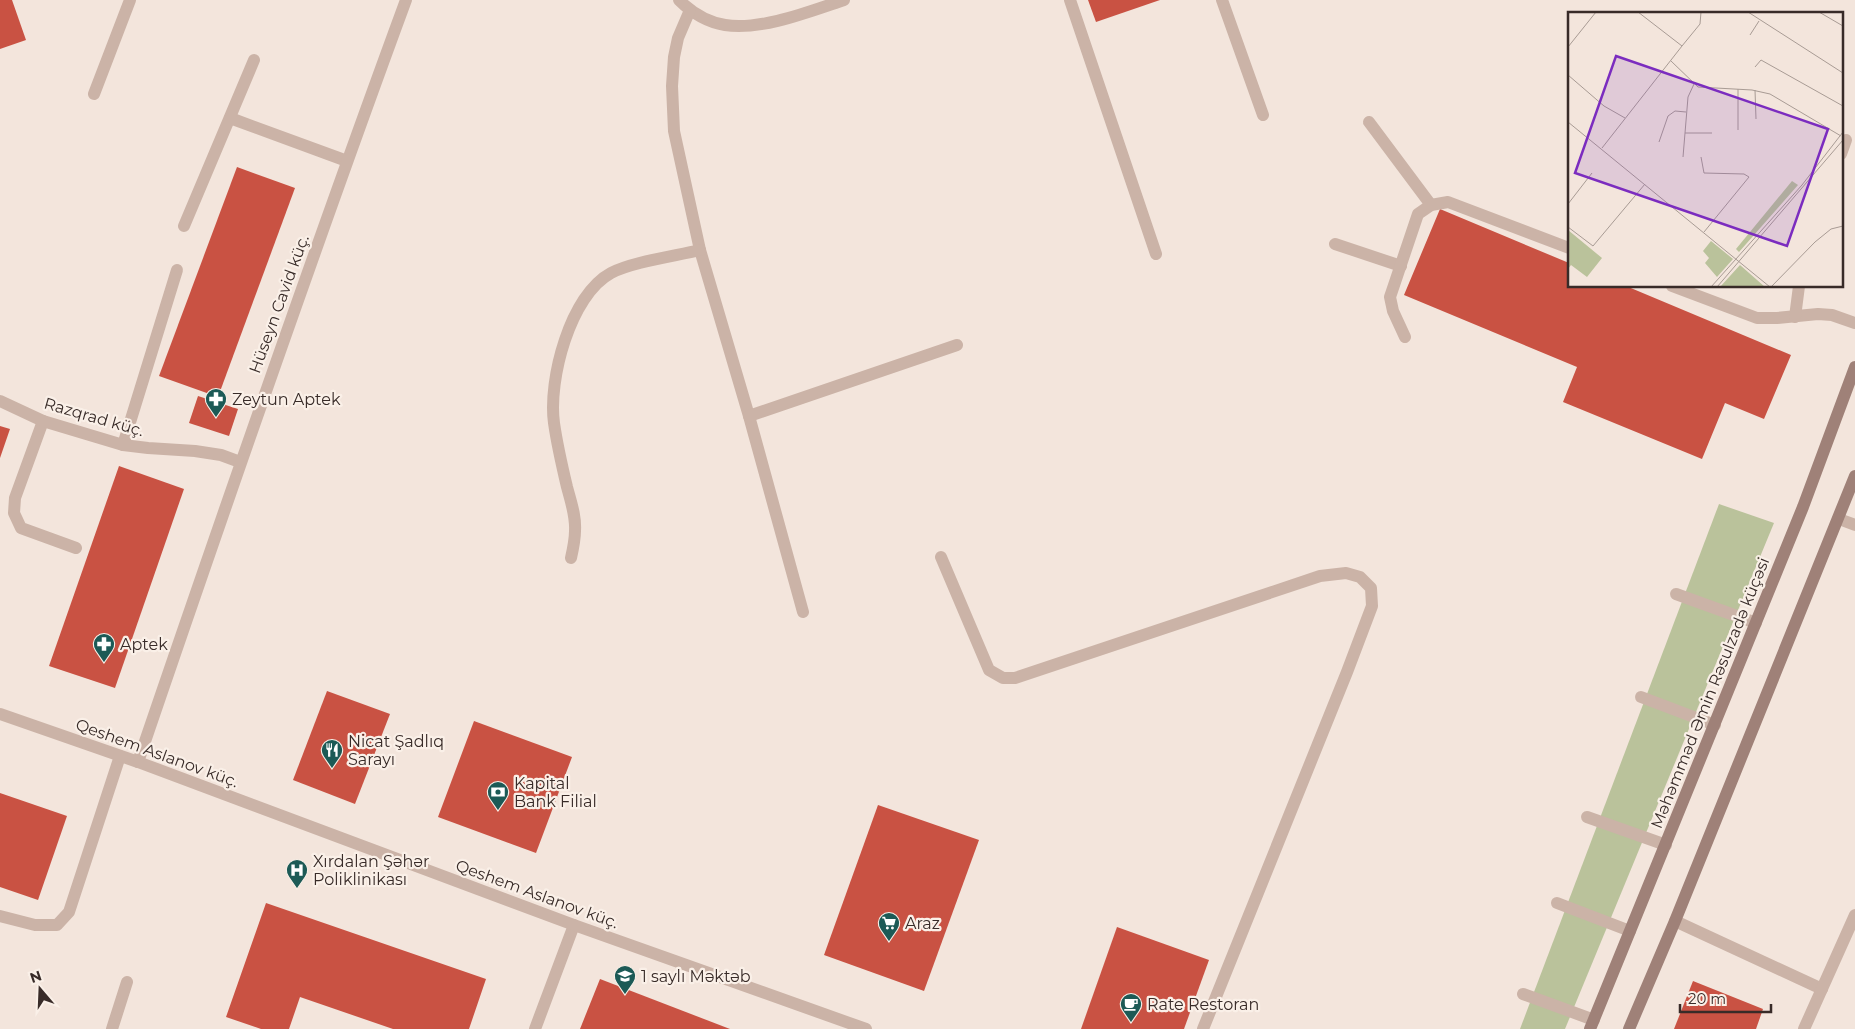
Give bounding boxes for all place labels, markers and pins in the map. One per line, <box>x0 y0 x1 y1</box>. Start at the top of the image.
pharmacy icon: Zeytun Aptek <box>204 387 228 418</box>
place label: Zeytun Aptek <box>232 390 341 409</box>
pharmacy icon: Aptek <box>92 632 116 663</box>
place label: Aptek <box>120 635 168 654</box>
place label: Nicat Şadlıq Sarayı <box>348 732 444 769</box>
restaurant icon: Nicat Şadlıq Sarayı <box>320 738 344 769</box>
place label: Kapital Bank Filial <box>514 774 597 811</box>
bank icon: Kapital Bank Filial <box>486 780 510 811</box>
place label: Xırdalan Şəhər Poliklinikası <box>313 852 429 889</box>
hospital icon: Xırdalan Şəhər Poliklinikası <box>285 858 309 889</box>
supermarket icon: Araz <box>877 911 901 942</box>
place label: Araz <box>905 914 940 933</box>
school or university icon: 1 saylı Məktəb <box>613 964 637 995</box>
place label: 1 saylı Məktəb <box>641 967 751 986</box>
cafe icon: Rate Restoran <box>1119 992 1143 1023</box>
place label: Rate Restoran <box>1147 995 1259 1014</box>

